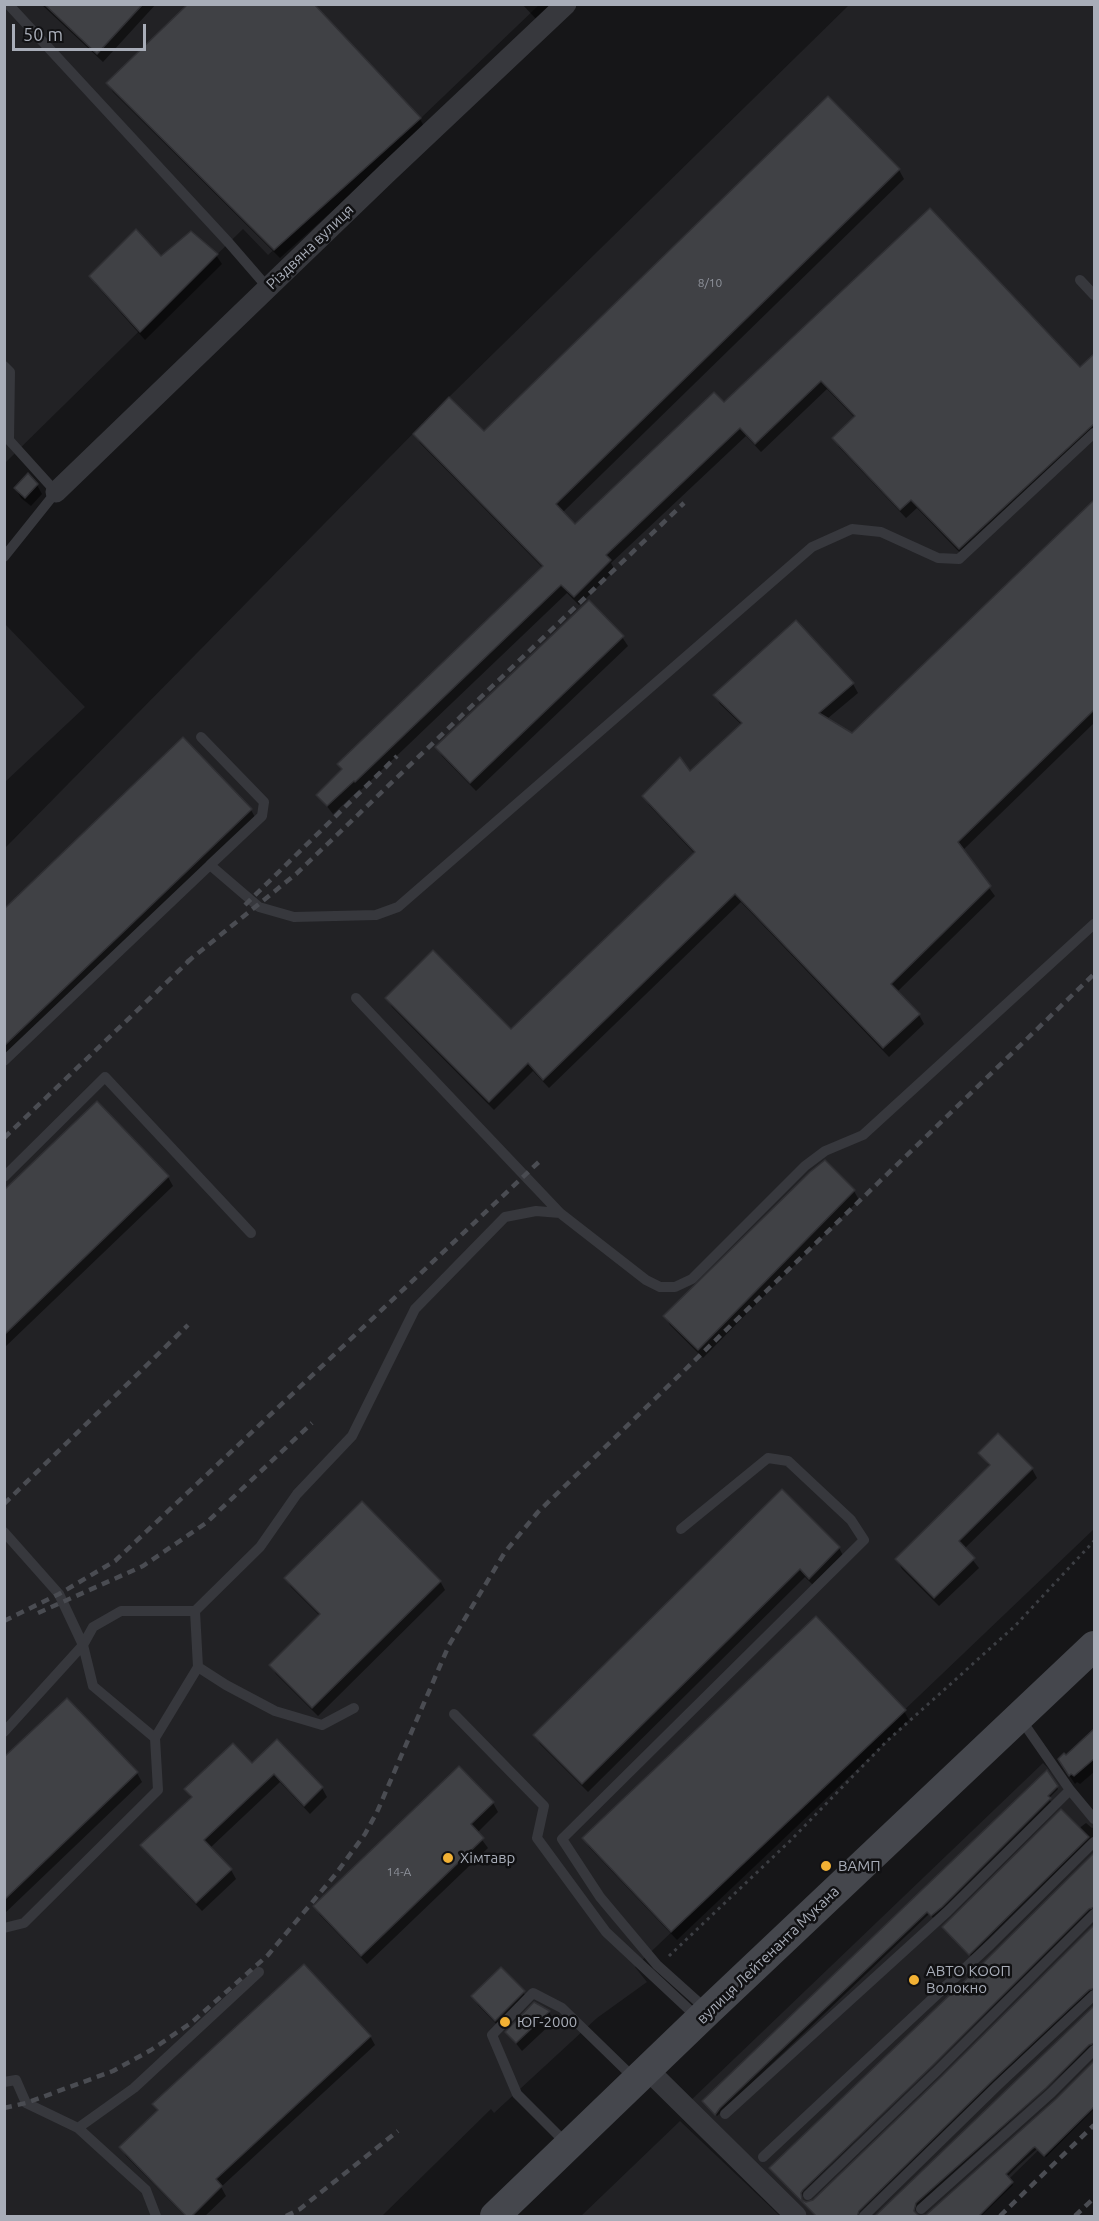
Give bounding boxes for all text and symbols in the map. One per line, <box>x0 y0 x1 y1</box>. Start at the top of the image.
scale bar <box>15 12 148 50</box>
text: 50 m <box>23 24 63 44</box>
street label: Різдвяна вулиця <box>263 201 357 293</box>
house number: 8/10 <box>698 276 722 290</box>
place label: Хімтавр <box>460 1849 515 1867</box>
marker: Хімтавр <box>441 1851 455 1865</box>
place label: ВАМП <box>838 1857 881 1875</box>
marker: ВАМП <box>819 1859 833 1873</box>
house number: 14-А <box>387 1865 411 1879</box>
street label: вулиця Лейтенанта Мукана <box>693 1882 843 2028</box>
place label: АВТО КООП Волокно <box>926 1962 1011 1997</box>
marker: АВТО КООП Волокно <box>907 1973 921 1987</box>
place label: ЮГ-2000 <box>517 2013 577 2031</box>
marker: ЮГ-2000 <box>498 2015 512 2029</box>

